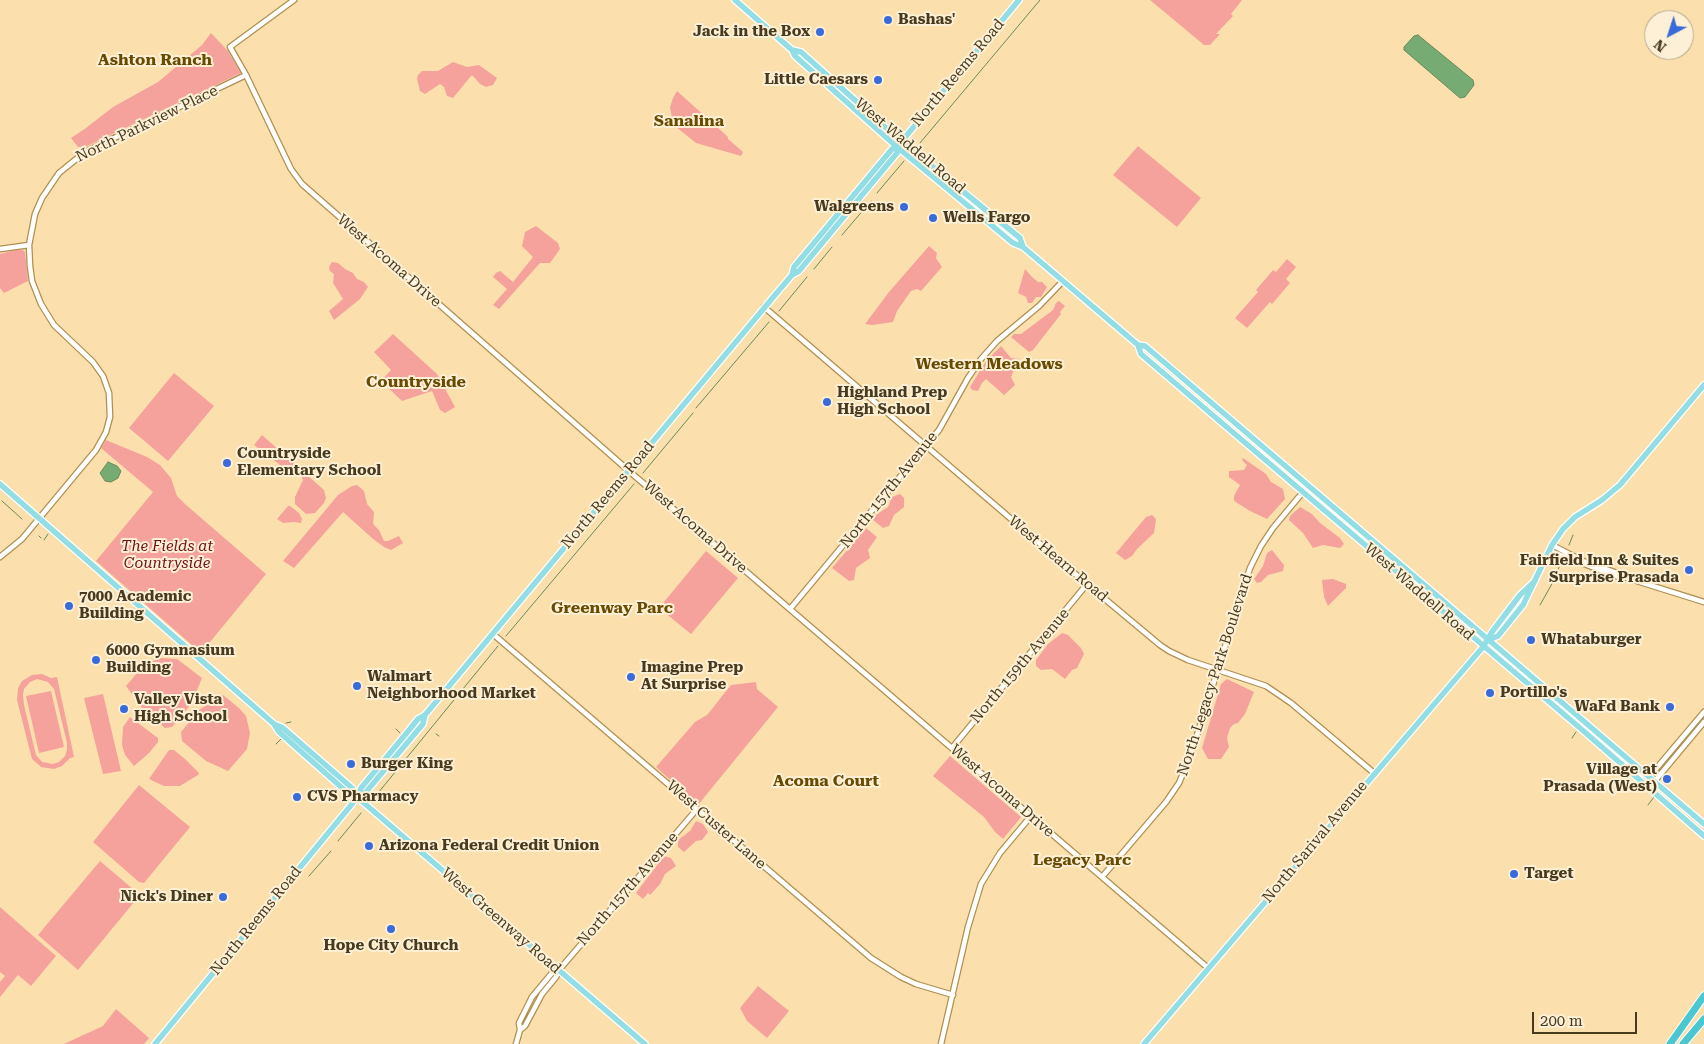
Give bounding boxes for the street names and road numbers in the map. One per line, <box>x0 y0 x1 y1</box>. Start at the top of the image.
street label: North Reems Road <box>908 16 1008 130</box>
street label: North Parkview Place <box>73 82 221 166</box>
street label: West Waddell Road <box>851 94 969 198</box>
street label: West Acoma Drive <box>333 211 445 311</box>
street label: North 157th Avenue <box>837 428 941 552</box>
street label: North Reems Road <box>558 438 658 552</box>
street label: West Acoma Drive <box>639 477 751 577</box>
street label: West Hearn Road <box>1005 512 1111 606</box>
street label: West Waddell Road <box>1361 540 1477 644</box>
street label: North Legacy Park Boulevard <box>1174 571 1256 779</box>
street label: North 159th Avenue <box>967 605 1073 727</box>
street label: West Acoma Drive <box>946 741 1058 841</box>
street label: West Custer Lane <box>663 777 769 873</box>
street label: North Sarival Avenue <box>1259 777 1371 907</box>
street label: North 157th Avenue <box>574 829 682 949</box>
street label: North Reems Road <box>207 863 305 979</box>
street label: West Greenway Road <box>438 864 564 978</box>

